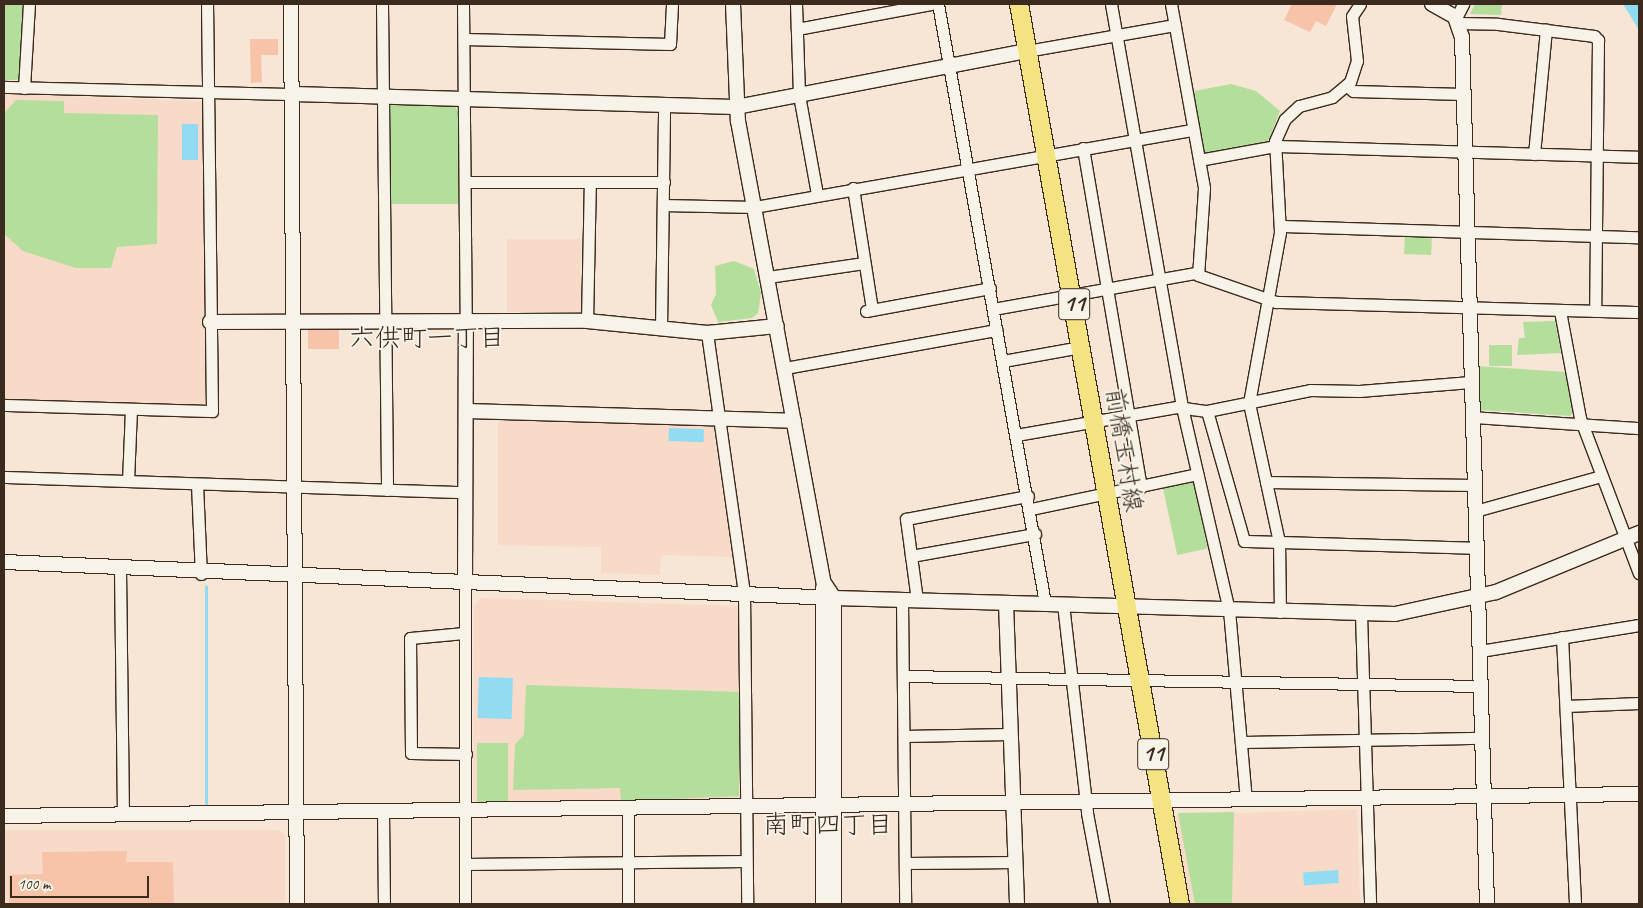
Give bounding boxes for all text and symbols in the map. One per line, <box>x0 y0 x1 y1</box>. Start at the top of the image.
road number: 11 <box>1058 282 1090 326</box>
district label: 六供町一丁目 <box>349 322 505 354</box>
street label: 前橋玉村線 <box>1099 386 1149 514</box>
road number: 11 <box>1137 732 1169 776</box>
district label: 南町四丁目 <box>763 809 893 841</box>
scale bar <box>12 866 151 898</box>
text: 100 m <box>18 875 50 894</box>

